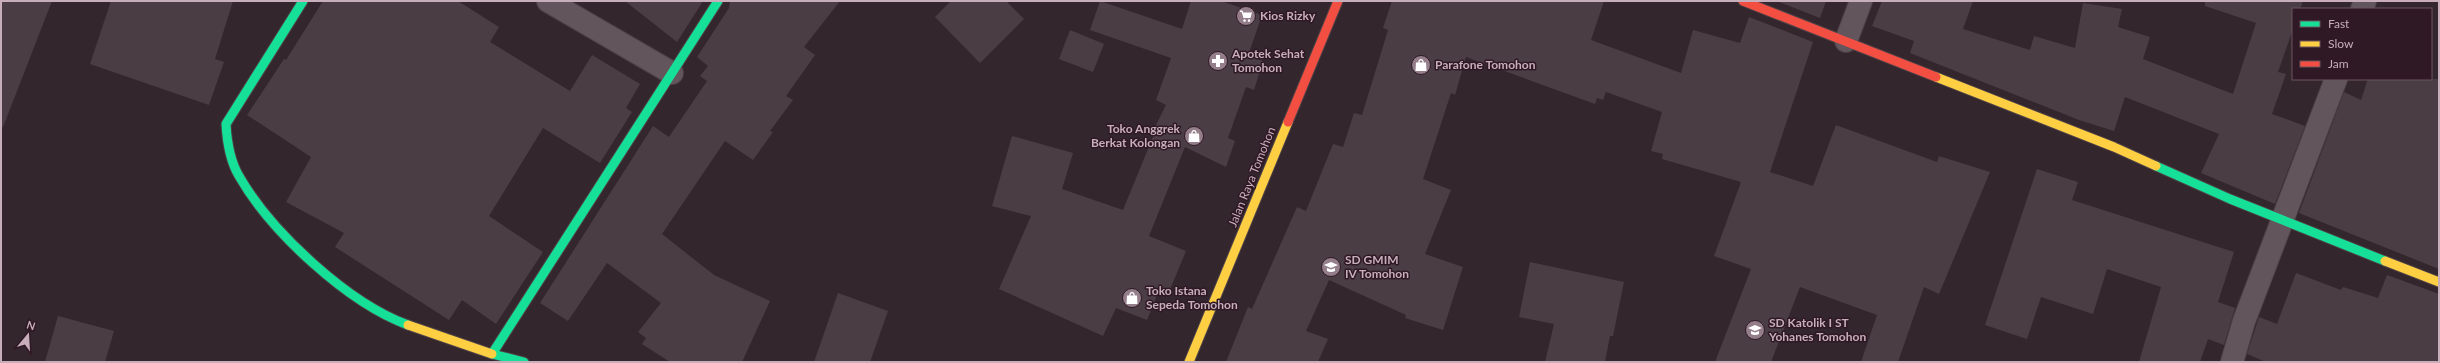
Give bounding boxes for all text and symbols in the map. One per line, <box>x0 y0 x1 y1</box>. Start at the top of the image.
supermarket icon: Kios Rizky <box>1235 5 1257 27</box>
place label: Kios Rizky <box>1260 8 1316 23</box>
legend <box>2292 8 2432 80</box>
text: Fast <box>2328 16 2350 31</box>
text: Slow <box>2328 36 2354 51</box>
place label: Apotek Sehat Tomohon <box>1231 46 1305 75</box>
pharmacy icon: Apotek Sehat Tomohon <box>1207 50 1229 72</box>
shop icon: Parafone Tomohon <box>1410 54 1432 76</box>
text: Jam <box>2328 56 2349 71</box>
place label: Parafone Tomohon <box>1435 57 1536 72</box>
place label: Toko Anggrek Berkat Kolongan <box>1091 121 1181 150</box>
shop icon: Toko Anggrek Berkat Kolongan <box>1183 125 1205 147</box>
street label: Jalan Raya Tomohon <box>1225 125 1278 229</box>
place label: SD GMIM IV Tomohon <box>1345 252 1409 281</box>
school or university icon: SD GMIM IV Tomohon <box>1320 256 1342 278</box>
place label: Toko Istana Sepeda Tomohon <box>1146 283 1238 312</box>
shop icon: Toko Istana Sepeda Tomohon <box>1121 287 1143 309</box>
north arrow <box>8 315 48 355</box>
place label: SD Katolik I ST Yohanes Tomohon <box>1768 315 1866 344</box>
text: N <box>25 318 37 333</box>
school or university icon: SD Katolik I ST Yohanes Tomohon <box>1744 319 1766 341</box>

